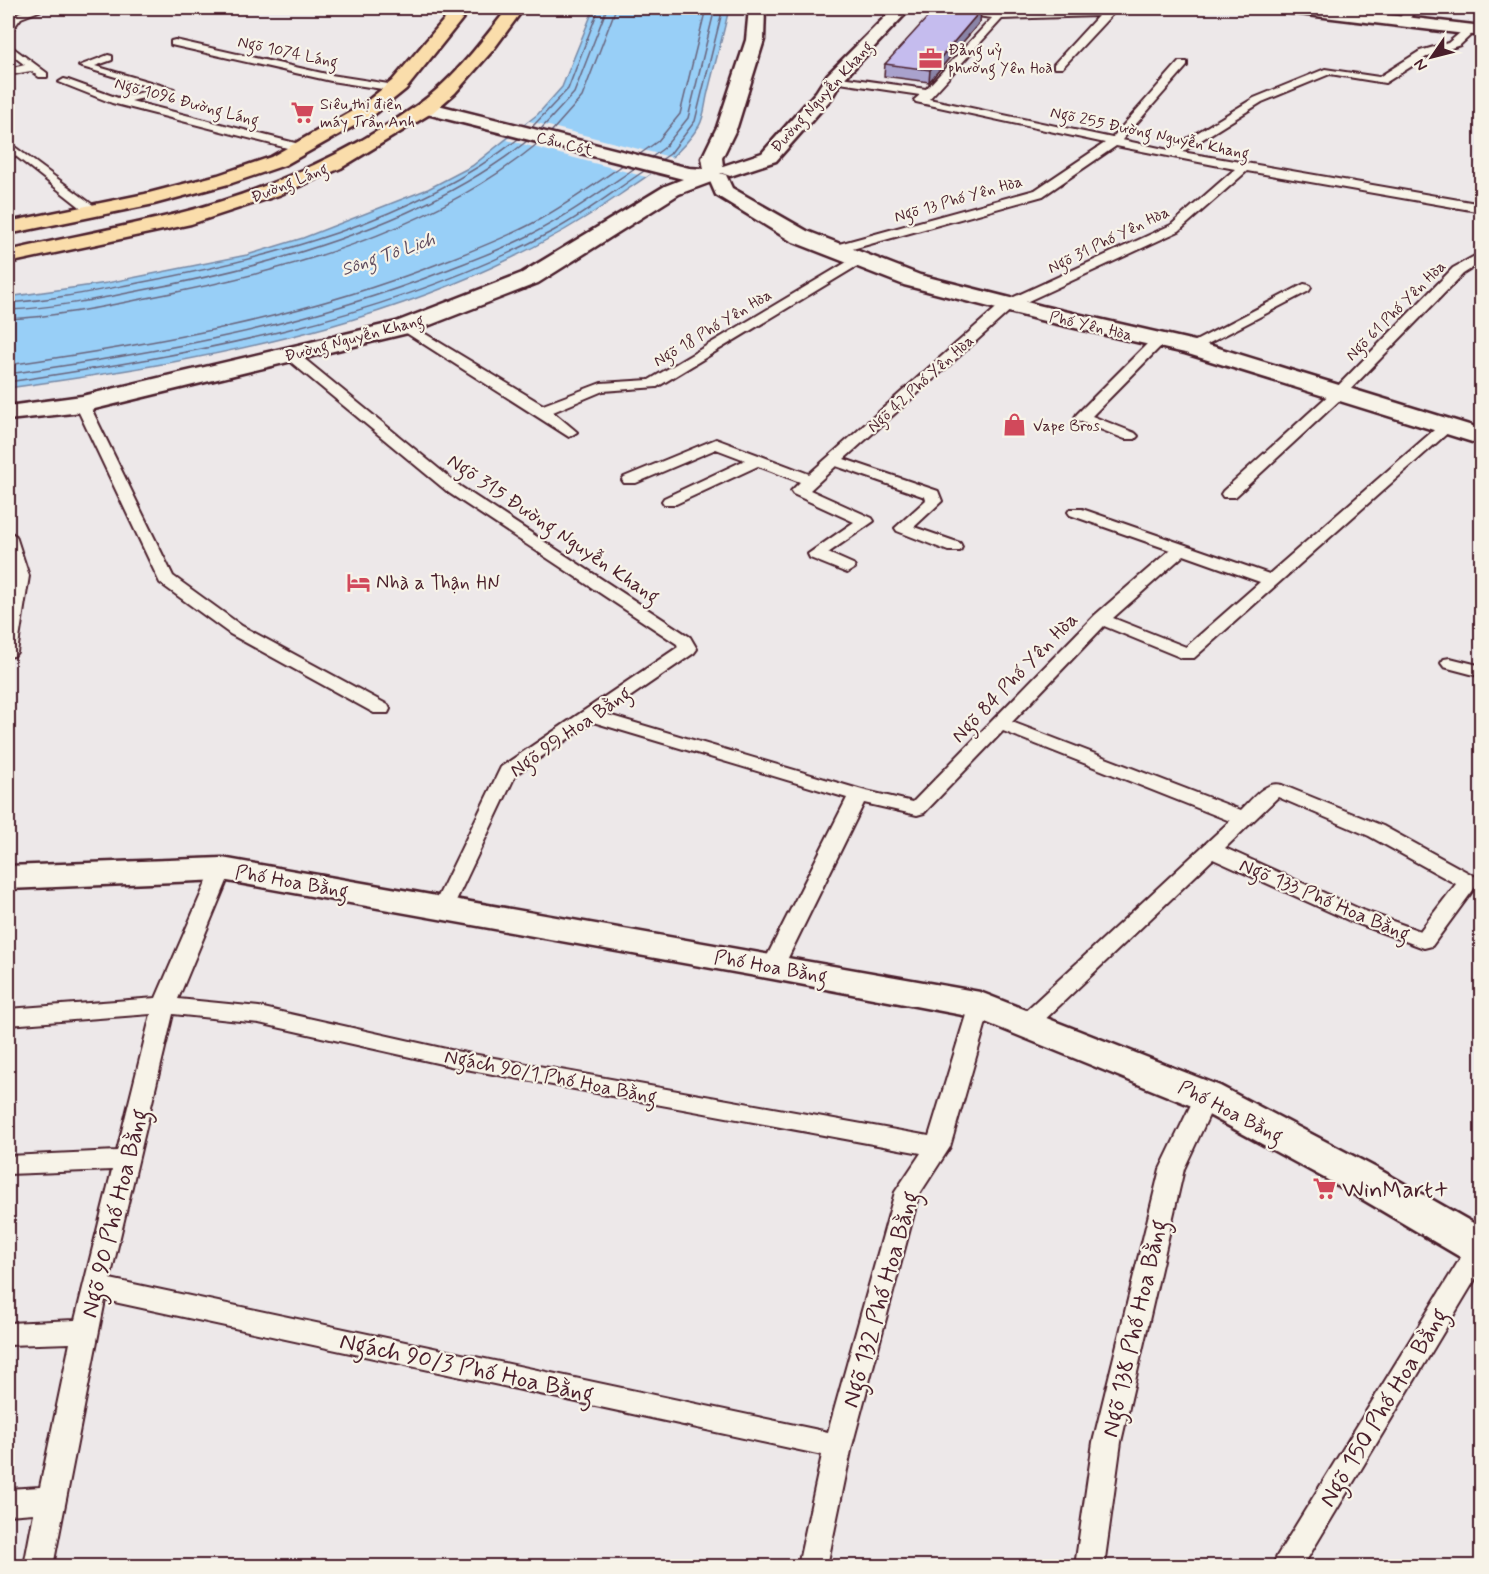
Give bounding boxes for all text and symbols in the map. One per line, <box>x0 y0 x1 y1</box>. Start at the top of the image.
north arrow <box>1402 27 1462 87</box>
street label: Ngõ 1074 Láng <box>235 32 340 74</box>
street label: Đường Nguyễn Khang <box>766 37 879 158</box>
place label: Đảng uỷ phường Yên Hoà <box>948 40 1053 80</box>
office icon: Đảng uỷ phường Yên Hoà <box>917 45 943 71</box>
text: N <box>1409 54 1433 75</box>
street label: Ngõ 1096 Đường Láng <box>112 73 261 133</box>
place label: Siêu thị điện máy Trần Anh <box>320 94 415 133</box>
supermarket icon: Siêu thị điện máy Trần Anh <box>289 99 315 125</box>
street label: Ngõ 255 Đường Nguyễn Khang <box>1048 102 1251 166</box>
street label: Cầu Cót <box>534 127 596 162</box>
street label: Đường Láng <box>248 158 331 209</box>
street label: Ngõ 13 Phố Yên Hòa <box>892 171 1025 229</box>
street label: Ngõ 31 Phố Yên Hòa <box>1044 202 1173 280</box>
water label: Sông Tô Lịch <box>338 228 439 284</box>
street label: Ngõ 61 Phố Yên Hòa <box>1341 256 1451 366</box>
street label: Ngõ 18 Phố Yên Hòa <box>650 285 776 373</box>
street label: Phố Yên Hòa <box>1047 307 1134 346</box>
street label: Đường Nguyễn Khang <box>282 310 427 368</box>
street label: Ngõ 42 Phố Yên Hòa <box>863 331 979 438</box>
shop icon: Vape Bros <box>1002 412 1028 438</box>
place label: Vape Bros <box>1033 416 1100 437</box>
street label: Ngõ 315 Đường Nguyễn Khang <box>440 448 665 612</box>
hotel icon: Nhà a Thận HN <box>345 569 371 595</box>
place label: Nhà a Thận HN <box>376 570 500 597</box>
street label: Ngõ 84 Phố Yên Hòa <box>946 607 1086 751</box>
street label: Ngõ 99 Hoa Bằng <box>505 680 638 786</box>
street label: Ngõ 133 Phố Hoa Bằng <box>1234 852 1414 950</box>
street label: Phố Hoa Bằng <box>233 859 351 908</box>
street label: Phố Hoa Bằng <box>712 944 830 993</box>
street label: Ngách 90/1 Phố Hoa Bằng <box>442 1044 659 1113</box>
street label: Phố Hoa Bằng <box>1172 1074 1287 1152</box>
street label: Ngõ 90 Phố Hoa Bằng <box>74 1106 159 1322</box>
place label: WinMart+ <box>1342 1175 1449 1206</box>
supermarket icon: WinMart+ <box>1311 1176 1337 1202</box>
street label: Ngõ 132 Phố Hoa Bằng <box>836 1187 930 1412</box>
street label: Ngõ 138 Phố Hoa Bằng <box>1095 1216 1179 1441</box>
street label: Ngõ 150 Phố Hoa Bằng <box>1313 1303 1459 1515</box>
street label: Ngách 90/3 Phố Hoa Bằng <box>336 1326 597 1414</box>

